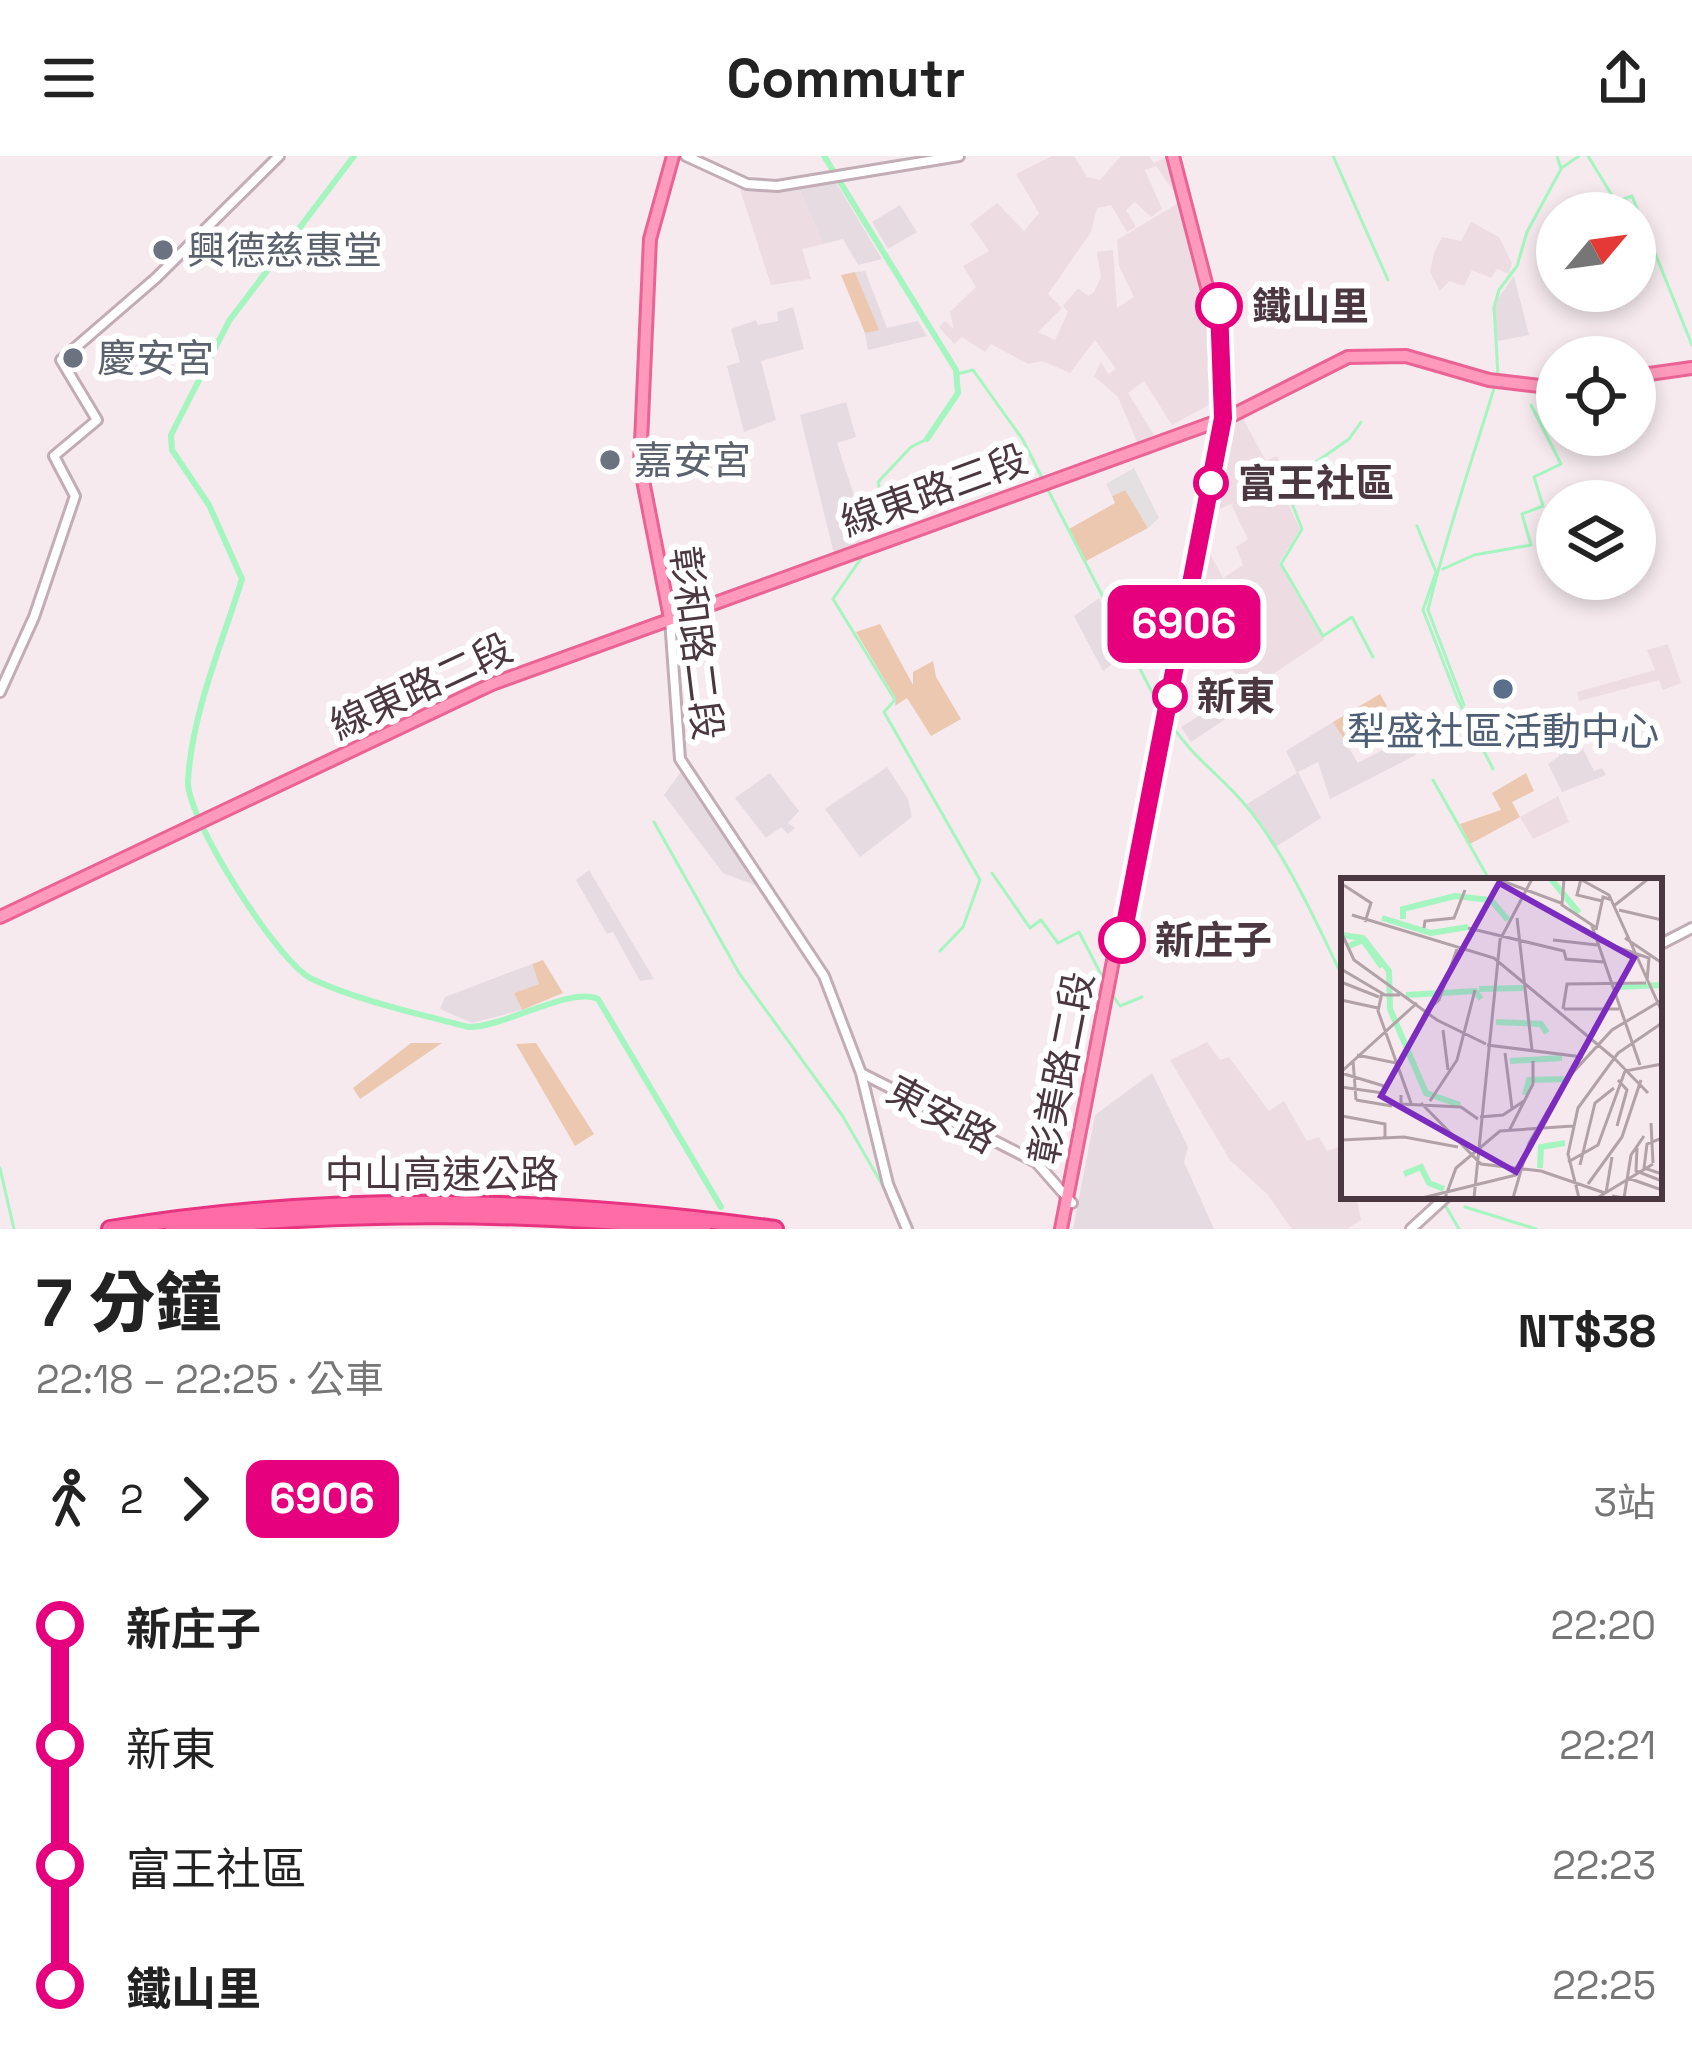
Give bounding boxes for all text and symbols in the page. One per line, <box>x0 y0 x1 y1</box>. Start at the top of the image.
text: Commutr <box>727 44 965 113</box>
icon: menu <box>36 45 102 111</box>
icon: share <box>1590 45 1656 111</box>
north arrow <box>1536 192 1656 312</box>
map controls <box>1536 192 1656 600</box>
place label: 興德慈惠堂 <box>187 226 382 275</box>
marker: 興德慈惠堂 <box>150 237 176 263</box>
place label: 鐵山里 <box>1252 282 1369 331</box>
marker: 鐵山里 <box>1197 284 1241 328</box>
place label: 慶安宮 <box>97 334 214 383</box>
button: locate <box>1536 336 1656 456</box>
marker: 慶安宮 <box>60 345 86 371</box>
street label: 線東路三段 <box>834 434 1034 547</box>
place label: 嘉安宮 <box>634 436 751 485</box>
marker: 嘉安宮 <box>597 447 623 473</box>
place label: 富王社區 <box>1238 459 1394 508</box>
marker: 富王社區 <box>1195 467 1227 499</box>
button: layers <box>1536 480 1656 600</box>
street label: 彰和路二段 <box>660 543 733 743</box>
line badge: 6906 <box>1100 585 1268 663</box>
text: 6906 <box>1131 597 1237 650</box>
street label: 線東路二段 <box>322 623 520 750</box>
place label: 新東 <box>1197 672 1275 721</box>
marker: 犁盛社區活動中心 <box>1490 676 1516 702</box>
marker: 新東 <box>1154 680 1186 712</box>
place label: 犁盛社區活動中心 <box>1347 707 1659 756</box>
inset map <box>1341 878 1662 1199</box>
place label: 新庄子 <box>1155 916 1272 965</box>
marker: 新庄子 <box>1100 918 1144 962</box>
street label: 彰美路二段 <box>1019 968 1104 1168</box>
street label: 東安路 <box>879 1065 1005 1164</box>
street label: 中山高速公路 <box>325 1150 559 1199</box>
text: 7 分鐘 <box>36 1261 221 1345</box>
text: NT$38 <box>1518 1303 1656 1360</box>
text: 22:18 – 22:25 · 公車 <box>36 1355 384 1404</box>
icon: walk <box>36 1466 102 1532</box>
icon: forward <box>162 1466 228 1532</box>
text: 6906 <box>270 1472 375 1525</box>
text: 2 <box>120 1475 144 1524</box>
text: 3站 <box>1593 1478 1656 1527</box>
text: 新庄子 <box>126 1601 261 1658</box>
text: 22:20 <box>1551 1601 1656 1650</box>
text: 新東 <box>126 1721 216 1778</box>
text: 22:21 <box>1559 1721 1656 1770</box>
text: 富王社區 <box>126 1841 306 1898</box>
text: 22:23 <box>1552 1841 1656 1890</box>
text: 鐵山里 <box>126 1961 261 2018</box>
text: 22:25 <box>1552 1961 1656 2010</box>

